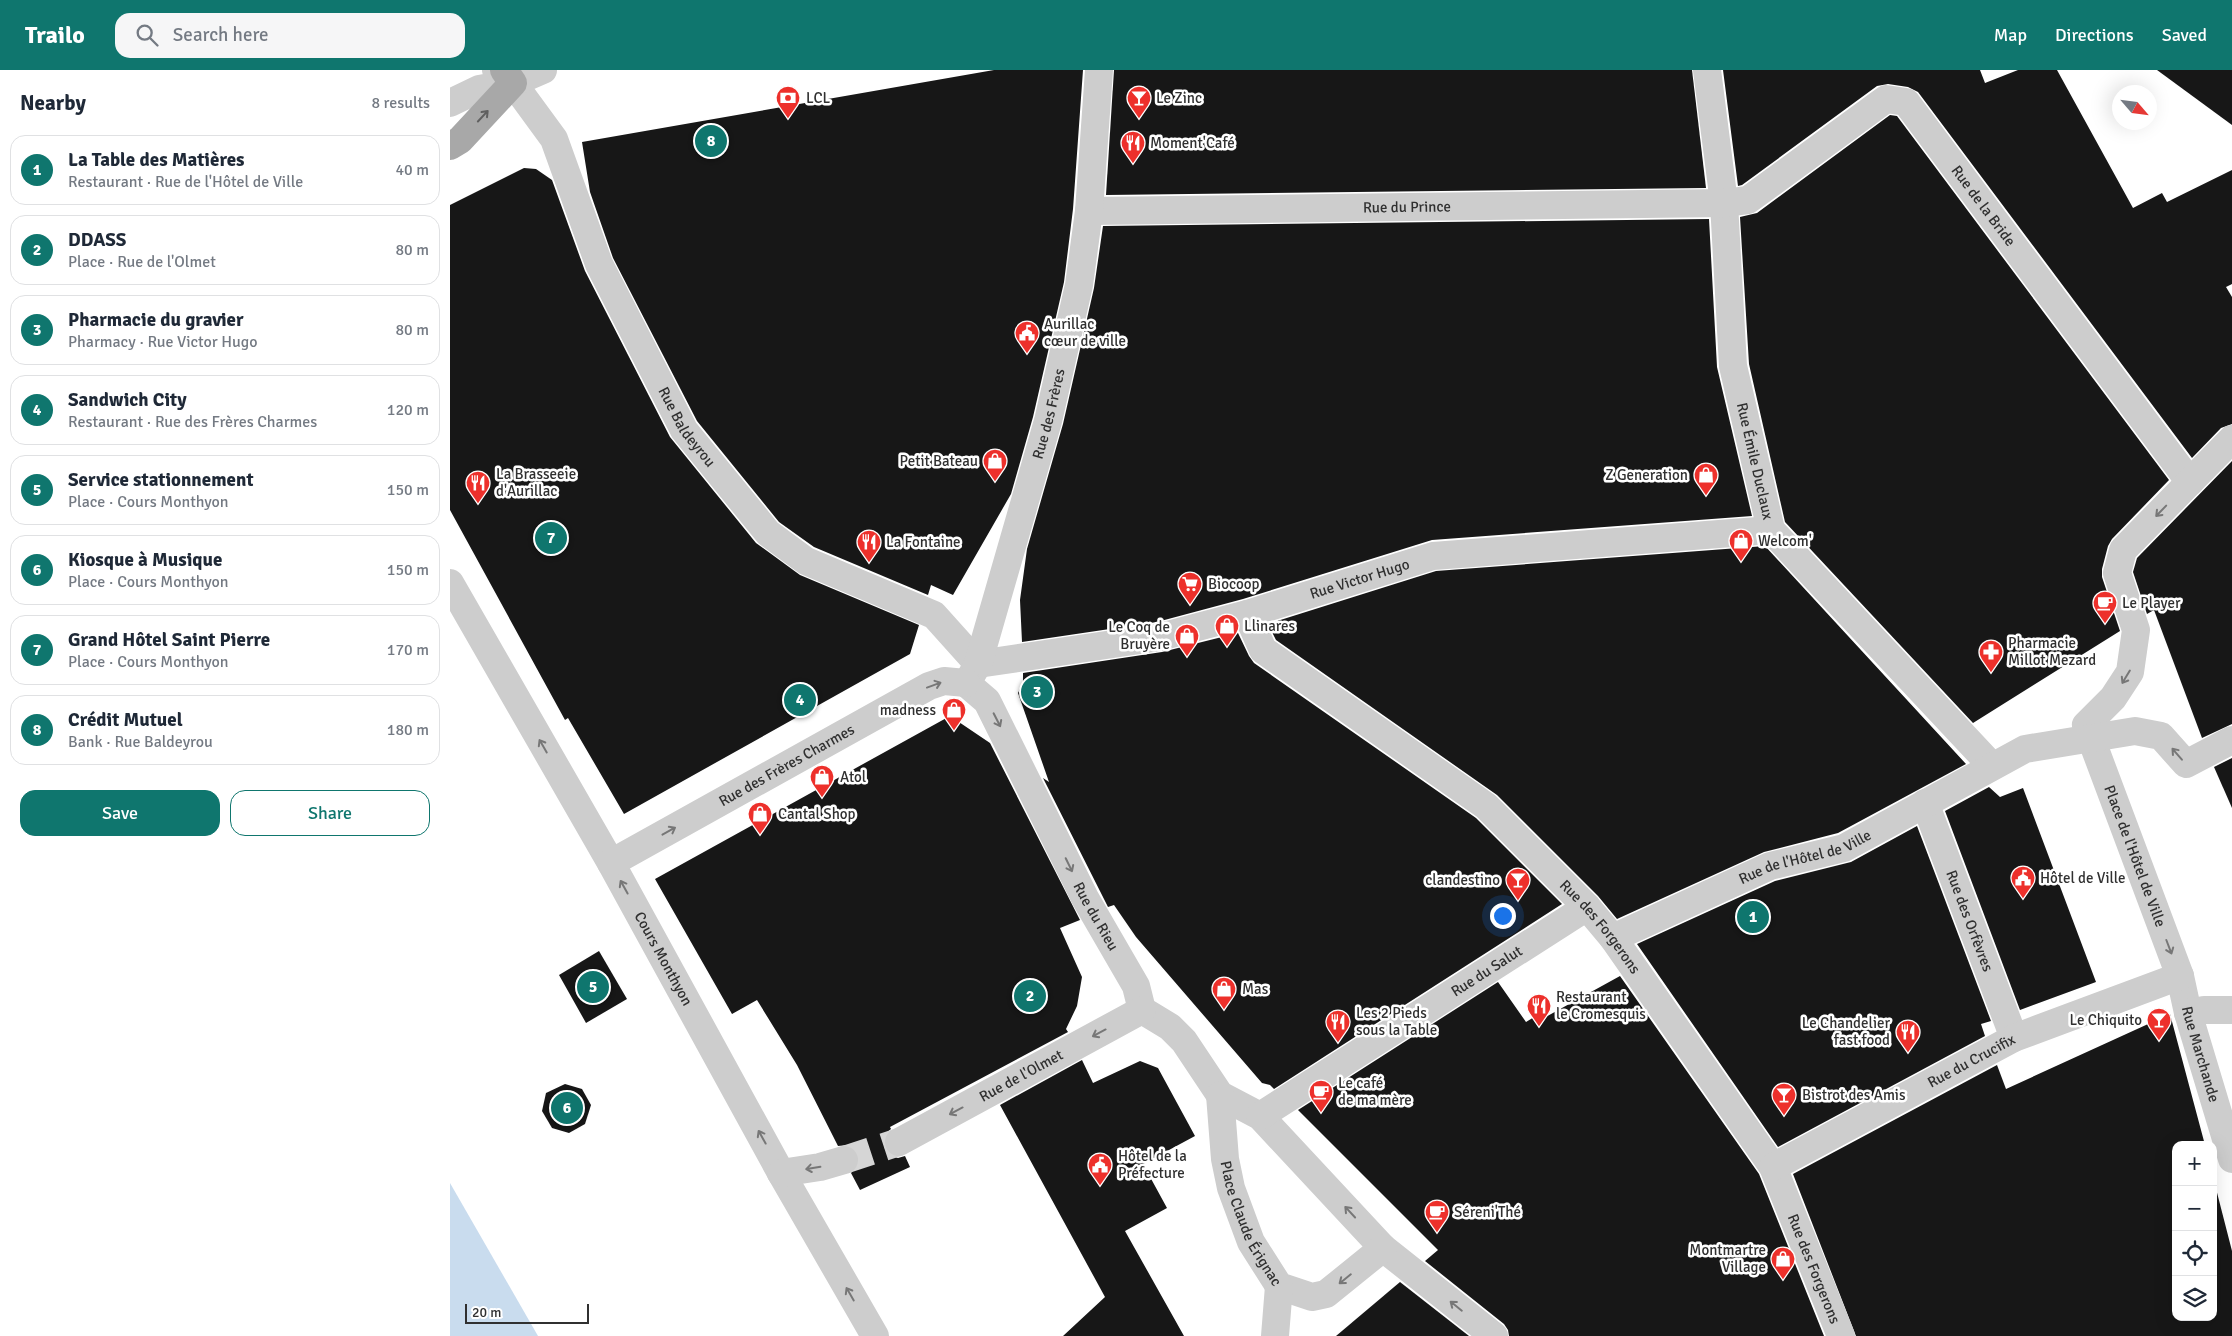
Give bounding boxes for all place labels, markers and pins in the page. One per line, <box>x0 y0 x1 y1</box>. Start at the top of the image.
bank icon: LCL <box>775 85 801 119</box>
bar icon: Le Zinc <box>1126 85 1152 119</box>
place label: LCL <box>806 89 830 107</box>
place label: Le Zinc <box>1156 89 1202 107</box>
pin: 8 <box>695 122 727 160</box>
restaurant icon: Moment'Café <box>1120 130 1146 164</box>
place label: Moment'Café <box>1150 134 1235 152</box>
place label: Aurillac cœur de ville <box>1044 315 1126 350</box>
public building icon: Aurillac cœur de ville <box>1014 320 1040 354</box>
shop icon: Petit Bateau <box>982 448 1008 482</box>
place label: Petit Bateau <box>900 452 978 470</box>
shop icon: Z Generation <box>1693 462 1719 496</box>
place label: La Brasseeie d'Aurillac <box>496 465 576 500</box>
place label: Z Generation <box>1605 466 1688 484</box>
restaurant icon: La Brasseeie d'Aurillac <box>465 470 491 504</box>
pin: 7 <box>535 519 567 557</box>
shop icon: Welcom' <box>1728 528 1754 562</box>
restaurant icon: La Fontaine <box>856 529 882 563</box>
place label: Welcom' <box>1758 532 1812 550</box>
place label: La Fontaine <box>886 533 961 551</box>
supermarket icon: Biocoop <box>1177 571 1203 605</box>
place label: Biocoop <box>1208 575 1260 593</box>
cafe icon: Le Player <box>2092 590 2118 624</box>
place label: Le Player <box>2122 594 2181 612</box>
shop icon: Llinares <box>1214 613 1240 647</box>
place label: Llinares <box>1244 617 1296 635</box>
place label: Le Coq de Bruyère <box>1108 618 1170 653</box>
shop icon: Le Coq de Bruyère <box>1174 623 1200 657</box>
place label: Pharmacie Millot Mezard <box>2008 634 2096 669</box>
pharmacy icon: Pharmacie Millot Mezard <box>1978 639 2004 673</box>
pin: 3 <box>1021 673 1053 711</box>
pin: 4 <box>784 681 816 719</box>
shop icon: madness <box>941 697 967 731</box>
place label: madness <box>880 701 936 719</box>
shop icon: Atol <box>809 764 835 798</box>
place label: Atol <box>840 768 866 786</box>
shop icon: Cantal Shop <box>747 801 773 835</box>
place label: Cantal Shop <box>778 805 856 823</box>
public building icon: Hôtel de Ville <box>2010 865 2036 899</box>
bar icon: clandestino <box>1505 867 1531 901</box>
place label: Hôtel de Ville <box>2040 869 2126 887</box>
place label: clandestino <box>1425 871 1500 889</box>
pin: 1 <box>1737 898 1769 936</box>
pin: 5 <box>577 968 609 1006</box>
shop icon: Mas <box>1211 976 1237 1010</box>
pin: 2 <box>1014 977 1046 1015</box>
place label: Mas <box>1242 980 1269 998</box>
place label: Restaurant le Cromesquis <box>1556 988 1646 1023</box>
restaurant icon: Restaurant le Cromesquis <box>1526 993 1552 1027</box>
place label: Les 2 Pieds sous la Table <box>1356 1004 1437 1039</box>
bar icon: Le Chiquito <box>2146 1007 2172 1041</box>
restaurant icon: Les 2 Pieds sous la Table <box>1325 1009 1351 1043</box>
place label: Le Chiquito <box>2069 1011 2142 1029</box>
place label: Le Chandelier fast food <box>1802 1014 1890 1049</box>
restaurant icon: Le Chandelier fast food <box>1895 1019 1921 1053</box>
place label: Le café de ma mère <box>1338 1074 1412 1109</box>
cafe icon: Le café de ma mère <box>1308 1079 1334 1113</box>
bar icon: Bistrot des Amis <box>1771 1082 1797 1116</box>
place label: Bistrot des Amis <box>1802 1086 1906 1104</box>
pin: 6 <box>551 1089 583 1127</box>
place label: Hôtel de la Préfecture <box>1118 1147 1187 1182</box>
public building icon: Hôtel de la Préfecture <box>1087 1152 1113 1186</box>
cafe icon: Séreni'Thé <box>1424 1199 1450 1233</box>
place label: Séreni'Thé <box>1454 1203 1521 1221</box>
place label: Montmartre Village <box>1689 1241 1766 1276</box>
shop icon: Montmartre Village <box>1770 1246 1796 1280</box>

